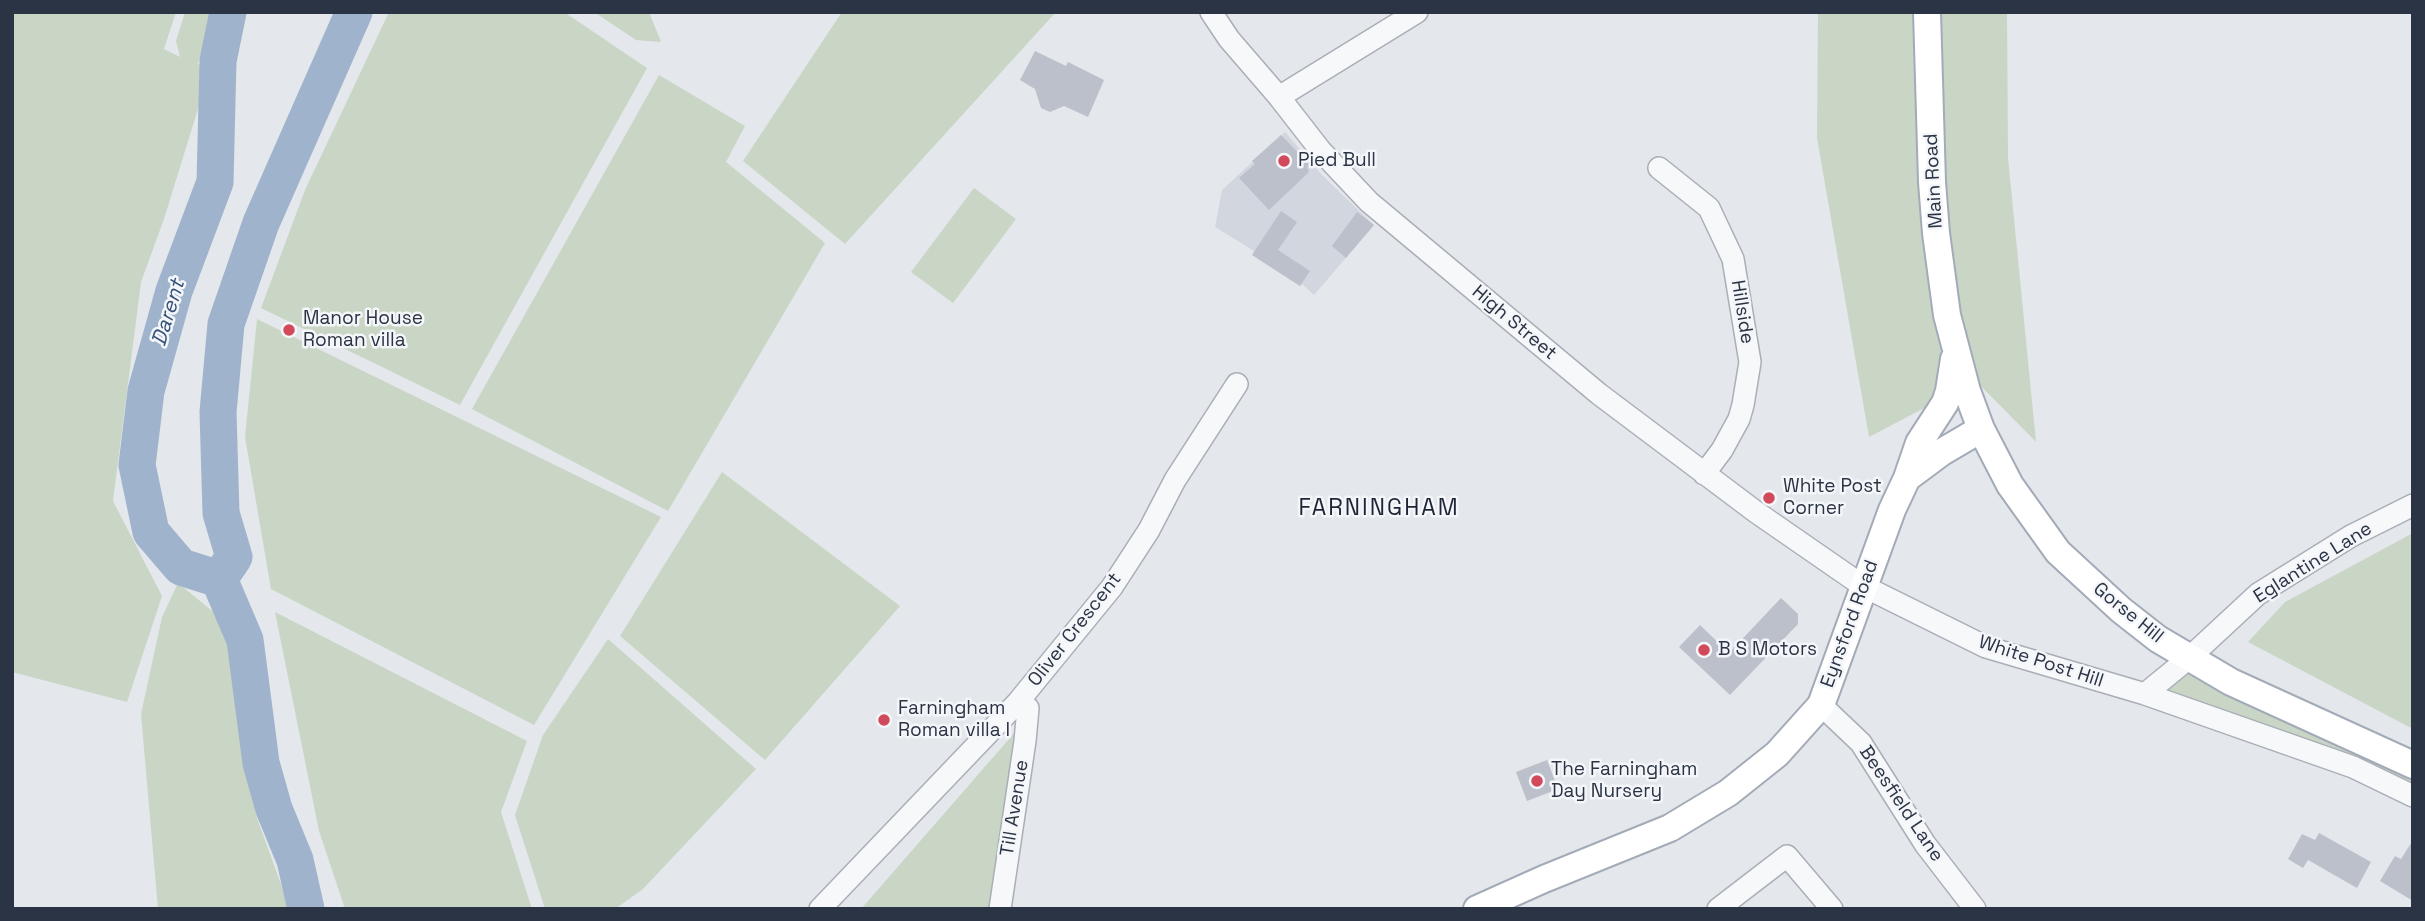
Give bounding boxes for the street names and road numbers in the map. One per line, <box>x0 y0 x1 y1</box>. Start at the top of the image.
street label: Main Road <box>1920 133 1948 229</box>
street label: Hillside <box>1726 278 1758 346</box>
street label: High Street <box>1467 281 1561 365</box>
street label: Eglantine Lane <box>2250 518 2376 608</box>
street label: Eynsford Road <box>1816 557 1884 691</box>
street label: Oliver Crescent <box>1023 569 1127 691</box>
street label: Gorse Hill <box>2088 578 2168 648</box>
street label: White Post Hill <box>1976 631 2106 693</box>
street label: Beesfield Lane <box>1854 742 1948 866</box>
street label: Till Avenue <box>996 758 1034 858</box>

